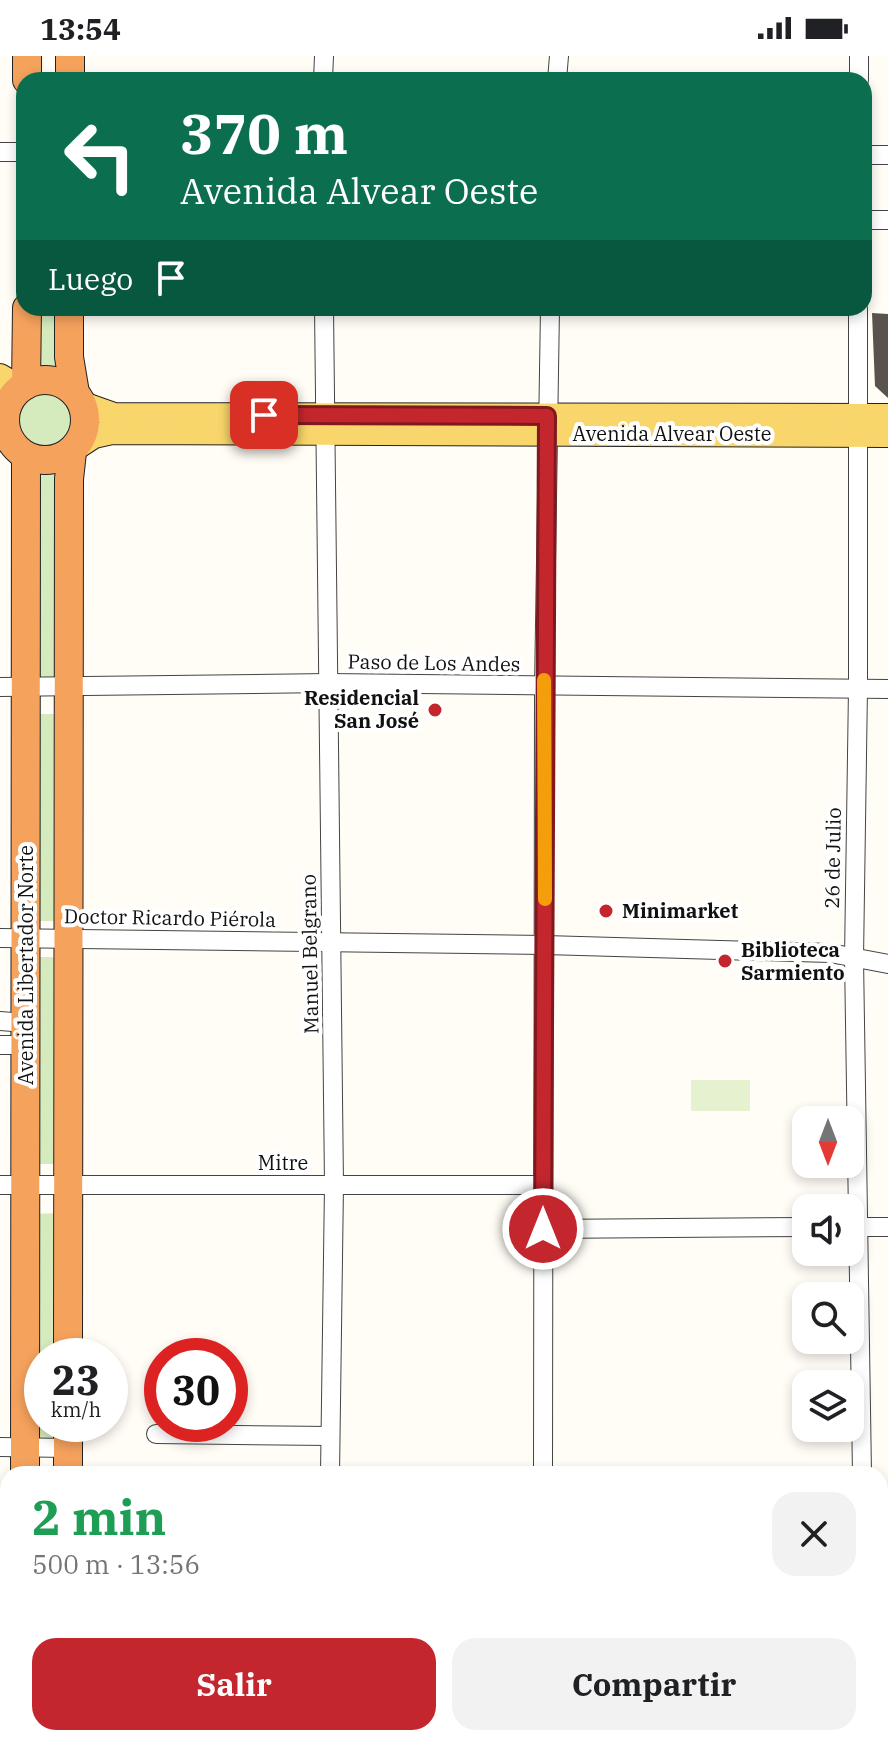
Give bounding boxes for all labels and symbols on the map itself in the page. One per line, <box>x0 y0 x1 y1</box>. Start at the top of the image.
pin <box>230 381 298 449</box>
street label: Avenida Alvear Oeste <box>573 420 772 447</box>
street label: Paso de Los Andes <box>347 647 521 678</box>
place label: Residencial San José <box>304 684 419 734</box>
marker: Residencial San José <box>426 701 444 719</box>
street label: 26 de Julio <box>818 807 847 909</box>
street label: Avenida Libertador Norte <box>12 845 39 1085</box>
street label: Manuel Belgrano <box>295 874 324 1034</box>
place label: Minimarket <box>622 897 739 924</box>
street label: Doctor Ricardo Piérola <box>64 902 276 933</box>
marker: Minimarket <box>597 902 615 920</box>
place label: Biblioteca Sarmiento <box>741 936 845 986</box>
marker: Biblioteca Sarmiento <box>716 952 734 970</box>
north arrow <box>792 1106 864 1178</box>
street label: Mitre <box>258 1149 308 1176</box>
position arrow <box>501 1187 585 1271</box>
speed limit sign: 30 <box>144 1338 248 1442</box>

